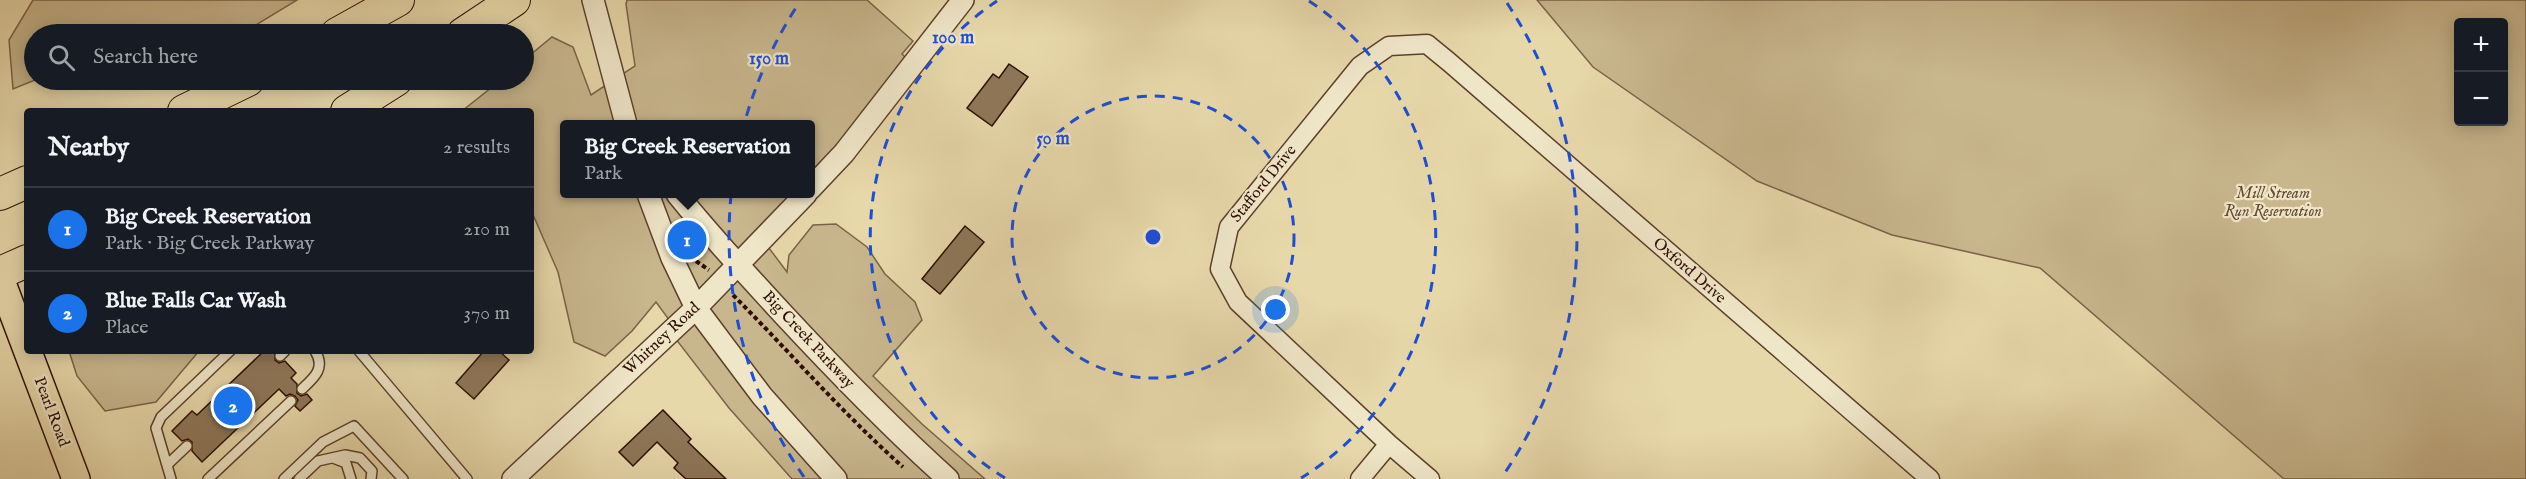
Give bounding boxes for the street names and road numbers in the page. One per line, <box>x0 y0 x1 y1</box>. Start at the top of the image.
street label: Stafford Drive <box>1227 141 1301 227</box>
street label: Oxford Drive <box>1648 234 1730 308</box>
street label: Big Creek Parkway <box>758 287 859 393</box>
street label: Whitney Road <box>619 298 705 380</box>
street label: Pearl Road <box>29 374 74 450</box>

